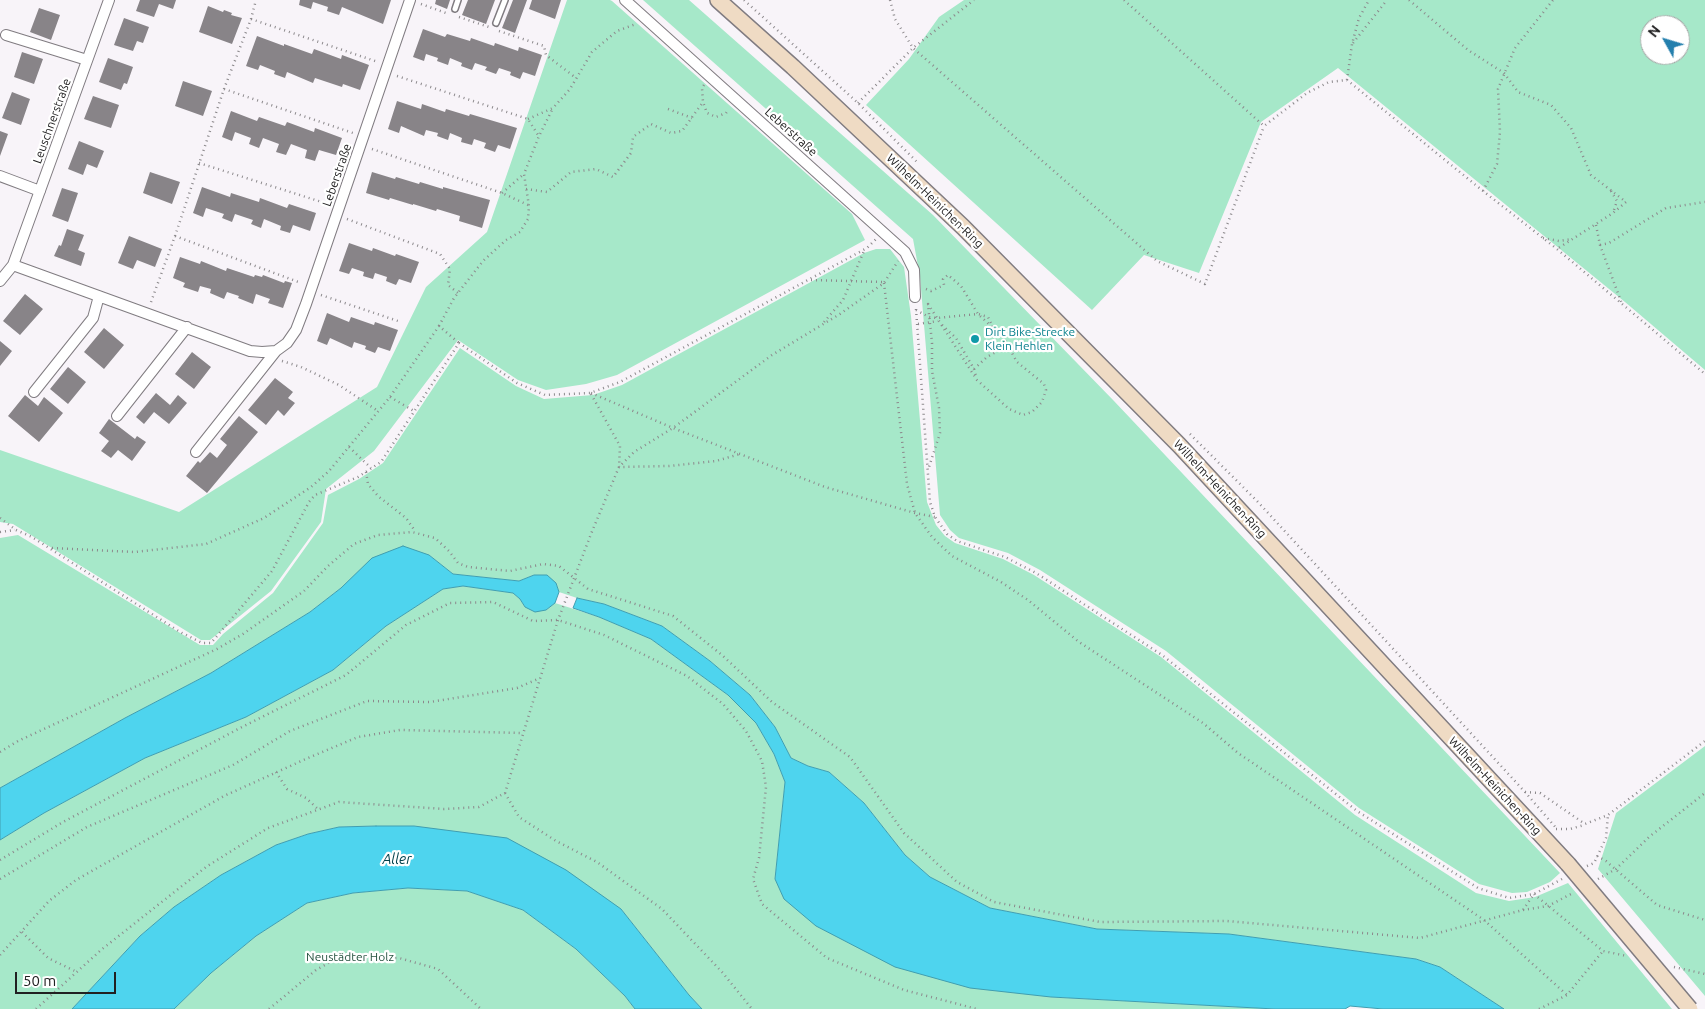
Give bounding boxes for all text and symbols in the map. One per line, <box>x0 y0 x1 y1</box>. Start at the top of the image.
north arrow <box>1640 15 1690 65</box>
text: N <box>1645 22 1664 40</box>
street label: Leuschnerstraße <box>30 76 74 166</box>
street label: Leberstraße <box>762 105 820 159</box>
street label: Leberstraße <box>320 142 354 208</box>
street label: Wilhelm-Heinichen-Ring <box>884 151 986 251</box>
place label: Dirt Bike-Strecke Klein Hehlen <box>985 325 1075 353</box>
marker: Dirt Bike-Strecke Klein Hehlen <box>969 333 981 345</box>
street label: Wilhelm-Heinichen-Ring <box>1171 437 1269 541</box>
street label: Wilhelm-Heinichen-Ring <box>1446 734 1544 838</box>
water label: Aller <box>383 851 411 867</box>
park label: Neustädter Holz <box>306 950 394 964</box>
scale bar <box>18 962 119 994</box>
text: 50 m <box>23 972 56 989</box>

